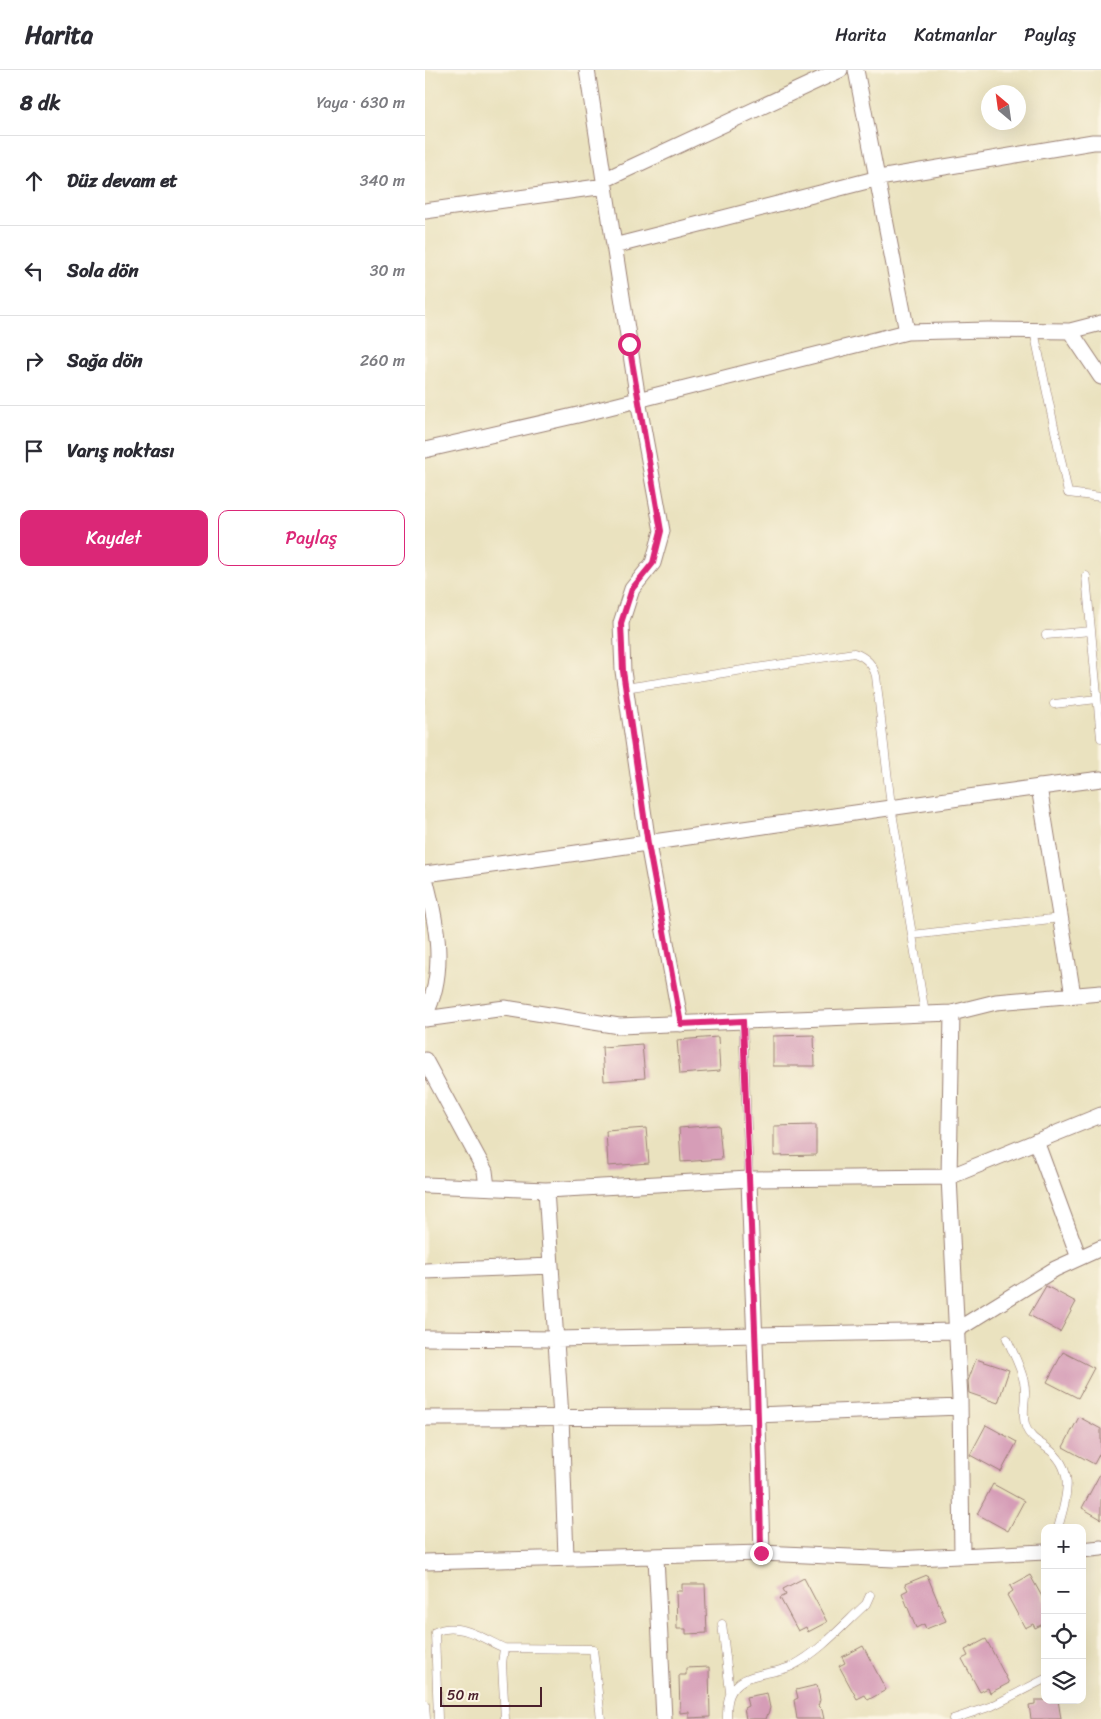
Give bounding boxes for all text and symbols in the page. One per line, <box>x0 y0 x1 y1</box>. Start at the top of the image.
text: Harita <box>25 14 93 56</box>
text: Harita <box>835 19 886 51</box>
text: Katmanlar <box>914 19 996 51</box>
text: Paylaş <box>1024 19 1076 51</box>
text: 8 dk <box>20 84 60 122</box>
north arrow <box>981 85 1026 130</box>
text: Yaya · 630 m <box>316 88 405 117</box>
text: Düz devam et <box>67 164 178 197</box>
text: 340 m <box>360 166 405 195</box>
icon: ahead <box>20 167 48 195</box>
text: Sola dön <box>67 254 138 287</box>
text: 30 m <box>370 256 405 285</box>
icon: left <box>20 257 48 285</box>
route start <box>618 333 641 356</box>
text: Sağa dön <box>67 344 142 377</box>
text: 260 m <box>360 346 405 375</box>
icon: right <box>20 347 48 375</box>
text: Varış noktası <box>67 434 174 467</box>
icon: arrive <box>20 437 48 465</box>
button: Kaydet <box>20 510 208 566</box>
button: Paylaş <box>218 510 405 566</box>
map controls <box>1041 1524 1086 1704</box>
button: + <box>1041 1524 1086 1569</box>
route end <box>750 1542 773 1565</box>
button: − <box>1041 1569 1086 1614</box>
button: locate <box>1041 1614 1086 1659</box>
button: layers <box>1041 1659 1086 1704</box>
text: 50 m <box>447 1683 479 1708</box>
scale bar <box>440 1684 543 1707</box>

